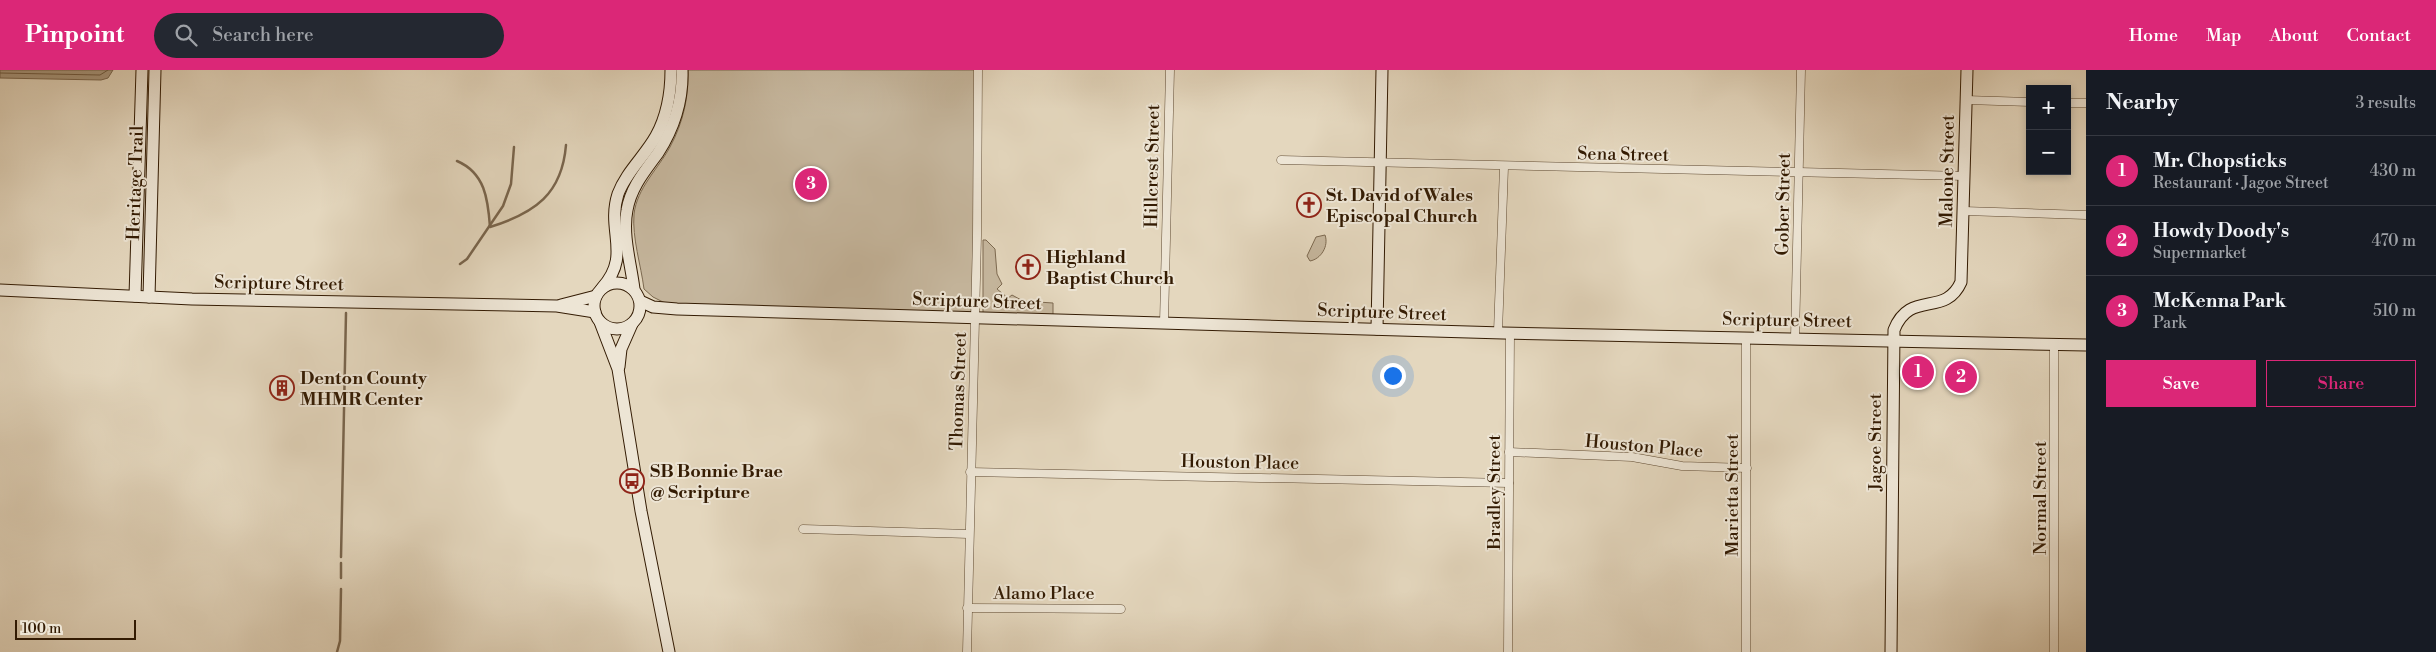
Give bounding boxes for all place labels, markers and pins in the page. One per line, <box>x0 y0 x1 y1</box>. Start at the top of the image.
pin: 3 <box>795 165 827 203</box>
place label: St. David of Wales Episcopal Church <box>1326 184 1478 228</box>
church icon: St. David of Wales Episcopal Church <box>1296 192 1322 218</box>
place label: Highland Baptist Church <box>1046 246 1174 290</box>
church icon: Highland Baptist Church <box>1015 254 1041 280</box>
pin: 1 <box>1902 353 1934 391</box>
pin: 2 <box>1945 358 1977 396</box>
place label: Denton County MHMR Center <box>300 367 428 411</box>
building icon: Denton County MHMR Center <box>269 375 295 401</box>
place label: SB Bonnie Brae @ Scripture <box>650 460 783 504</box>
bus stop icon: SB Bonnie Brae @ Scripture <box>619 468 645 494</box>

